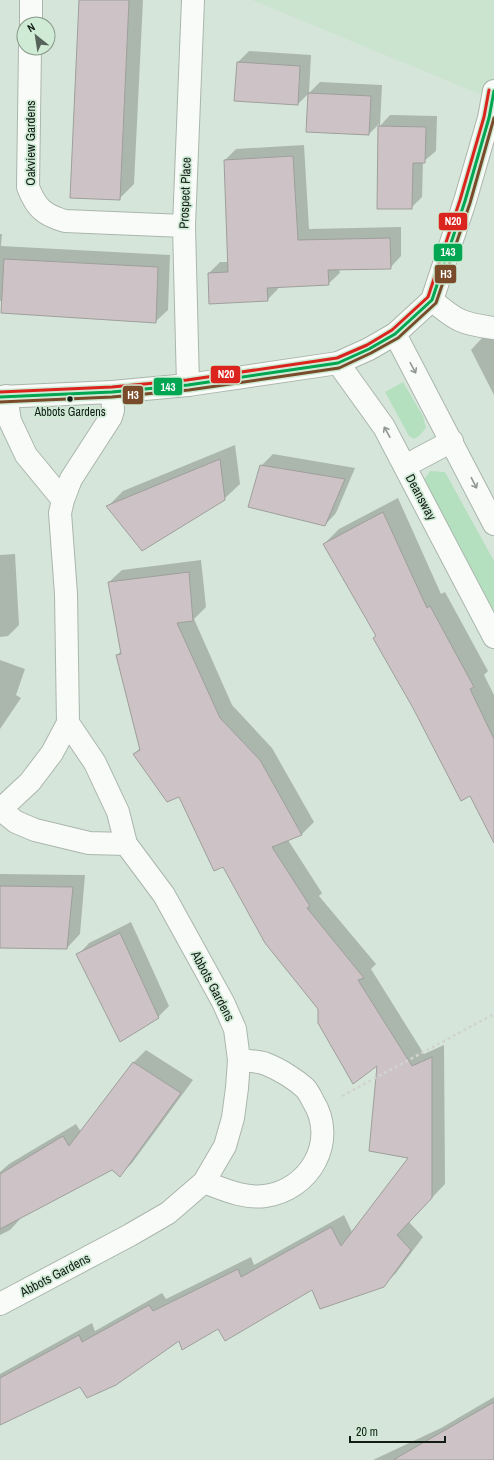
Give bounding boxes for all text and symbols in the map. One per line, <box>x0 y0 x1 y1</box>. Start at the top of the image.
north arrow <box>16 16 56 56</box>
text: N <box>25 20 37 35</box>
street label: Oakview Gardens <box>22 100 39 186</box>
street label: Prospect Place <box>175 157 195 229</box>
line badge: N20 <box>438 212 468 231</box>
text: N20 <box>445 214 461 228</box>
line badge: 143 <box>433 243 463 262</box>
text: 143 <box>440 245 456 259</box>
line badge: H3 <box>434 264 457 284</box>
text: H3 <box>440 267 452 281</box>
one-way arrow <box>410 362 418 374</box>
line badge: N20 <box>210 365 241 384</box>
text: N20 <box>218 367 234 381</box>
line badge: 143 <box>153 377 183 396</box>
text: 143 <box>160 380 176 394</box>
line badge: H3 <box>122 385 144 405</box>
text: H3 <box>127 388 139 402</box>
marker: Abbots Gardens <box>65 394 75 404</box>
place label: Abbots Gardens <box>33 404 106 420</box>
one-way arrow <box>382 426 390 438</box>
street label: Deansway <box>402 471 441 524</box>
one-way arrow <box>470 477 478 489</box>
street label: Abbots Gardens <box>187 947 239 1024</box>
street label: Abbots Gardens <box>16 1249 93 1301</box>
scale bar <box>350 1418 445 1444</box>
text: 20 m <box>356 1424 378 1440</box>

